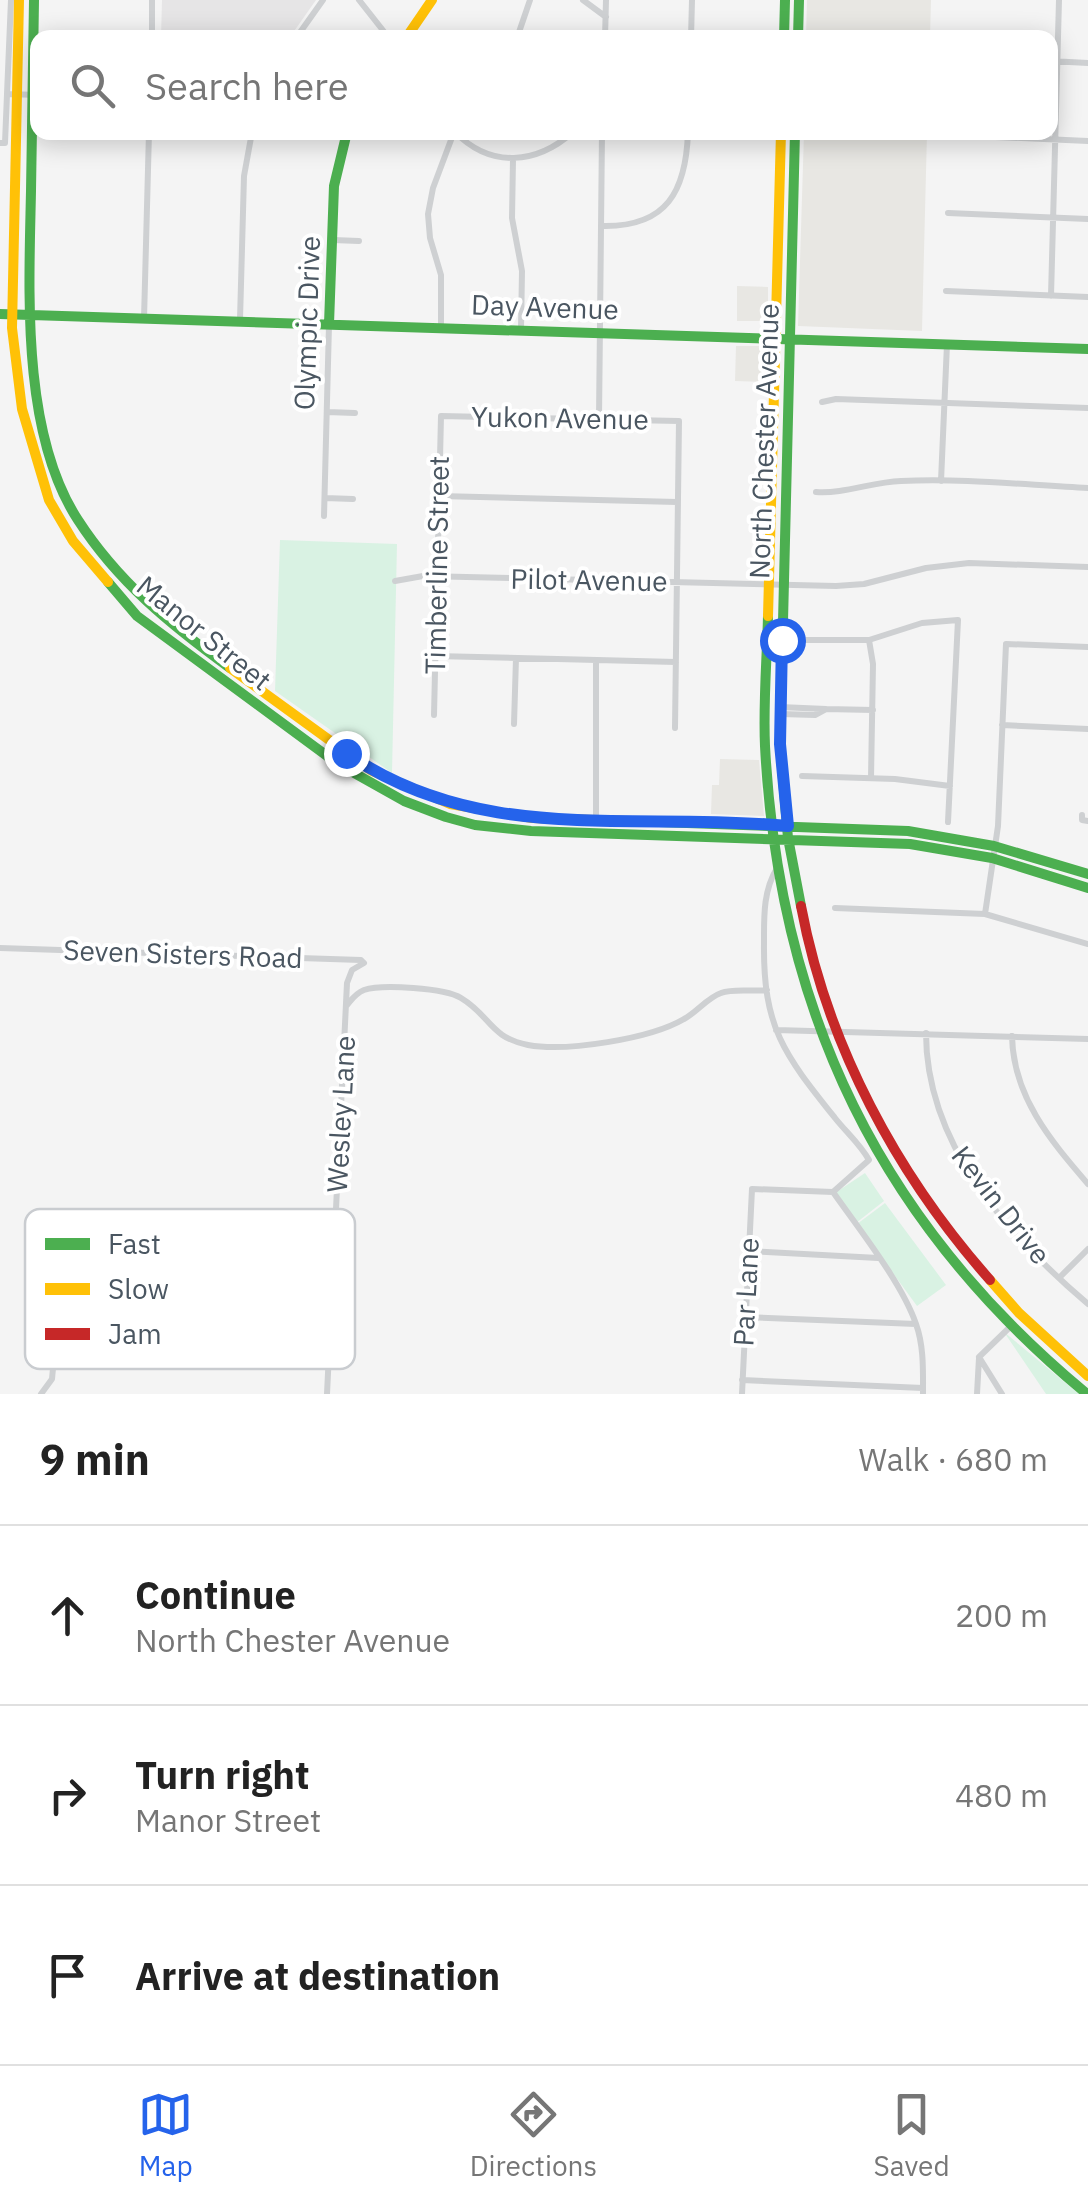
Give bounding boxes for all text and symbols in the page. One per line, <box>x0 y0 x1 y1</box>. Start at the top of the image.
search box <box>30 30 1058 140</box>
icon: search <box>65 58 120 113</box>
text: Search here <box>145 61 349 110</box>
street label: Olympic Drive <box>285 235 328 411</box>
street label: Day Avenue <box>471 285 619 328</box>
street label: North Chester Avenue <box>740 303 787 579</box>
street label: Yukon Avenue <box>471 397 649 438</box>
street label: Timberline Street <box>416 455 457 675</box>
street label: Pilot Avenue <box>510 560 668 599</box>
street label: Manor Street <box>129 567 279 698</box>
route start <box>760 618 806 664</box>
route end <box>324 731 370 777</box>
street label: Seven Sisters Road <box>63 931 303 976</box>
street label: Wesley Lane <box>318 1035 363 1193</box>
street label: Kevin Drive <box>944 1138 1059 1271</box>
legend <box>25 1209 355 1369</box>
text: Fast <box>108 1225 161 1262</box>
street label: Par Lane <box>724 1237 767 1347</box>
text: Slow <box>108 1270 169 1307</box>
text: Jam <box>108 1315 162 1352</box>
text: 9 min <box>40 1432 150 1487</box>
text: Walk · 680 m <box>859 1438 1048 1480</box>
text: Continue <box>135 1570 296 1619</box>
icon: ahead <box>40 1588 95 1643</box>
text: 200 m <box>955 1594 1048 1636</box>
text: North Chester Avenue <box>135 1619 450 1661</box>
text: Turn right <box>135 1750 310 1799</box>
icon: right <box>40 1768 95 1823</box>
text: 480 m <box>955 1774 1048 1816</box>
text: Manor Street <box>135 1799 321 1841</box>
icon: arrive <box>40 1948 95 2003</box>
text: Arrive at destination <box>135 1951 500 2000</box>
tab: Map <box>138 2087 193 2184</box>
tab: Directions <box>470 2087 597 2184</box>
tab: Saved <box>874 2087 950 2184</box>

